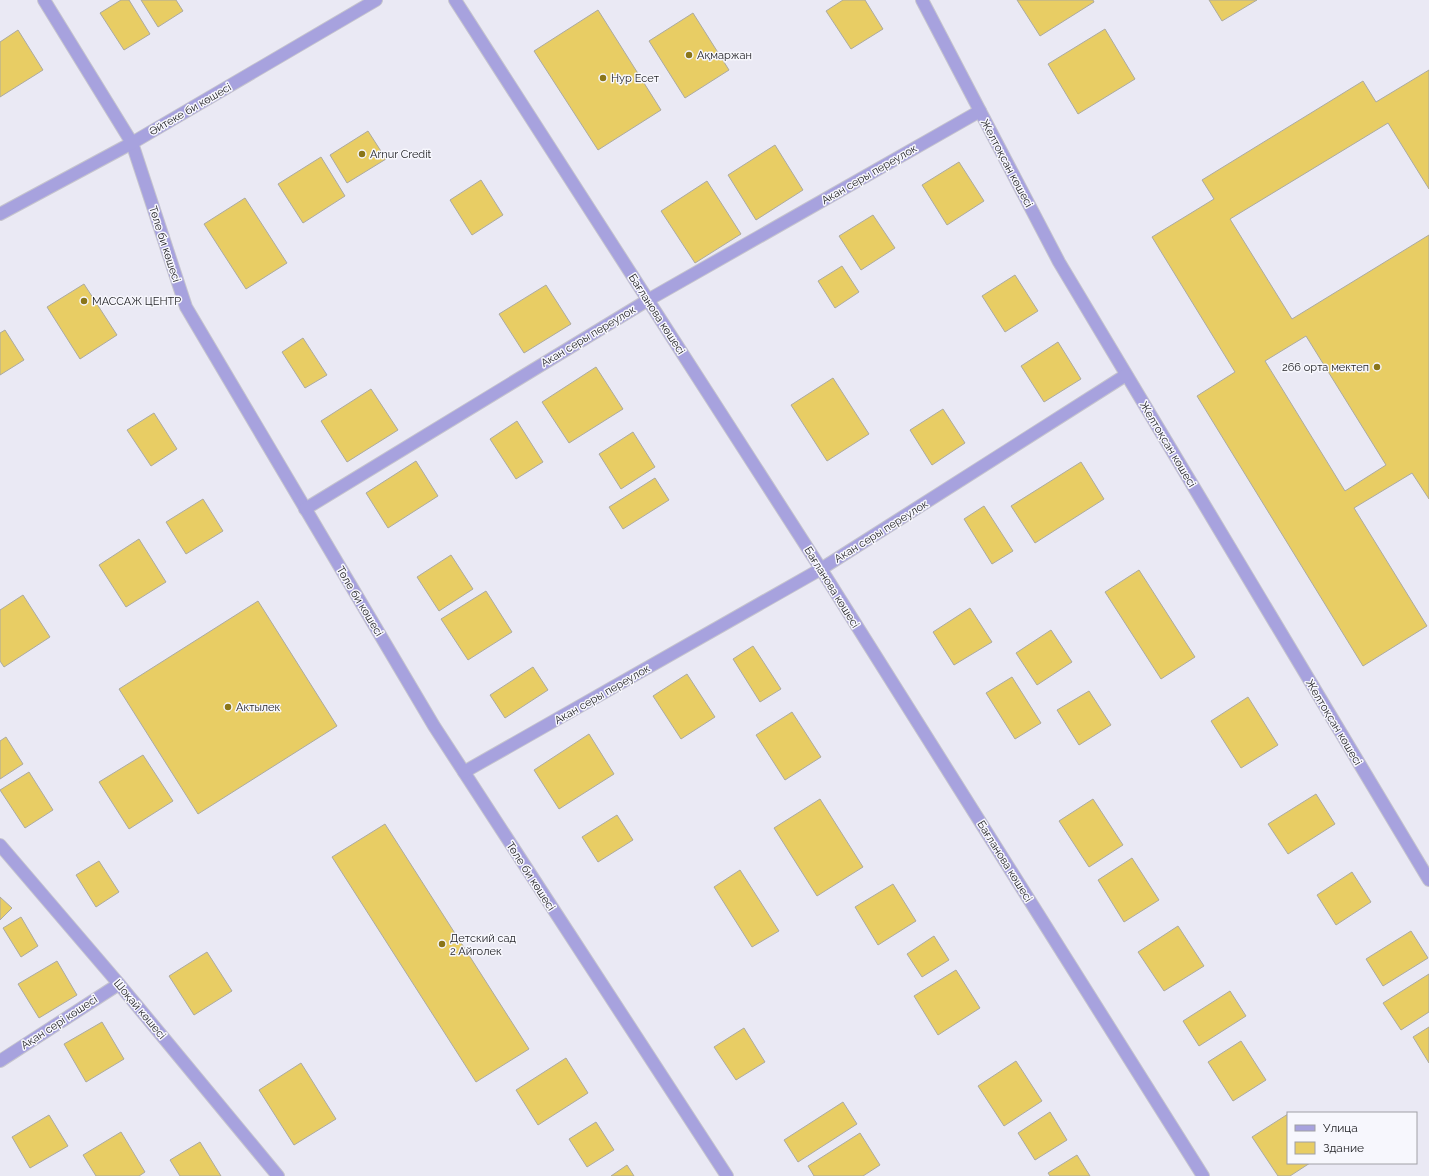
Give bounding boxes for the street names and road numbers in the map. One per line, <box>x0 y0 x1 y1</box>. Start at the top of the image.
street label: Әйтеке би көшесі <box>147 81 234 138</box>
street label: Желтоқсан көшесі <box>978 117 1035 209</box>
street label: Акан серы переулок <box>819 142 920 207</box>
street label: Төле би көшесі <box>146 204 183 284</box>
street label: Бағланова көшесі <box>626 272 687 357</box>
street label: Акан серы переулок <box>539 303 638 370</box>
street label: Желтоқсан көшесі <box>1137 399 1198 490</box>
street label: Акан серы переулок <box>832 497 931 566</box>
street label: Бағланова көшесі <box>801 544 862 630</box>
street label: Төле би көшесі <box>334 564 386 639</box>
street label: Акан серы переулок <box>552 662 653 727</box>
street label: Желтоқсан көшесі <box>1303 677 1364 768</box>
street label: Бағланова көшесі <box>974 818 1035 904</box>
street label: Төле би көшесі <box>504 840 558 913</box>
street label: Шоқай көшесі <box>111 977 168 1042</box>
street label: Ақан сері көшесі <box>19 993 100 1052</box>

